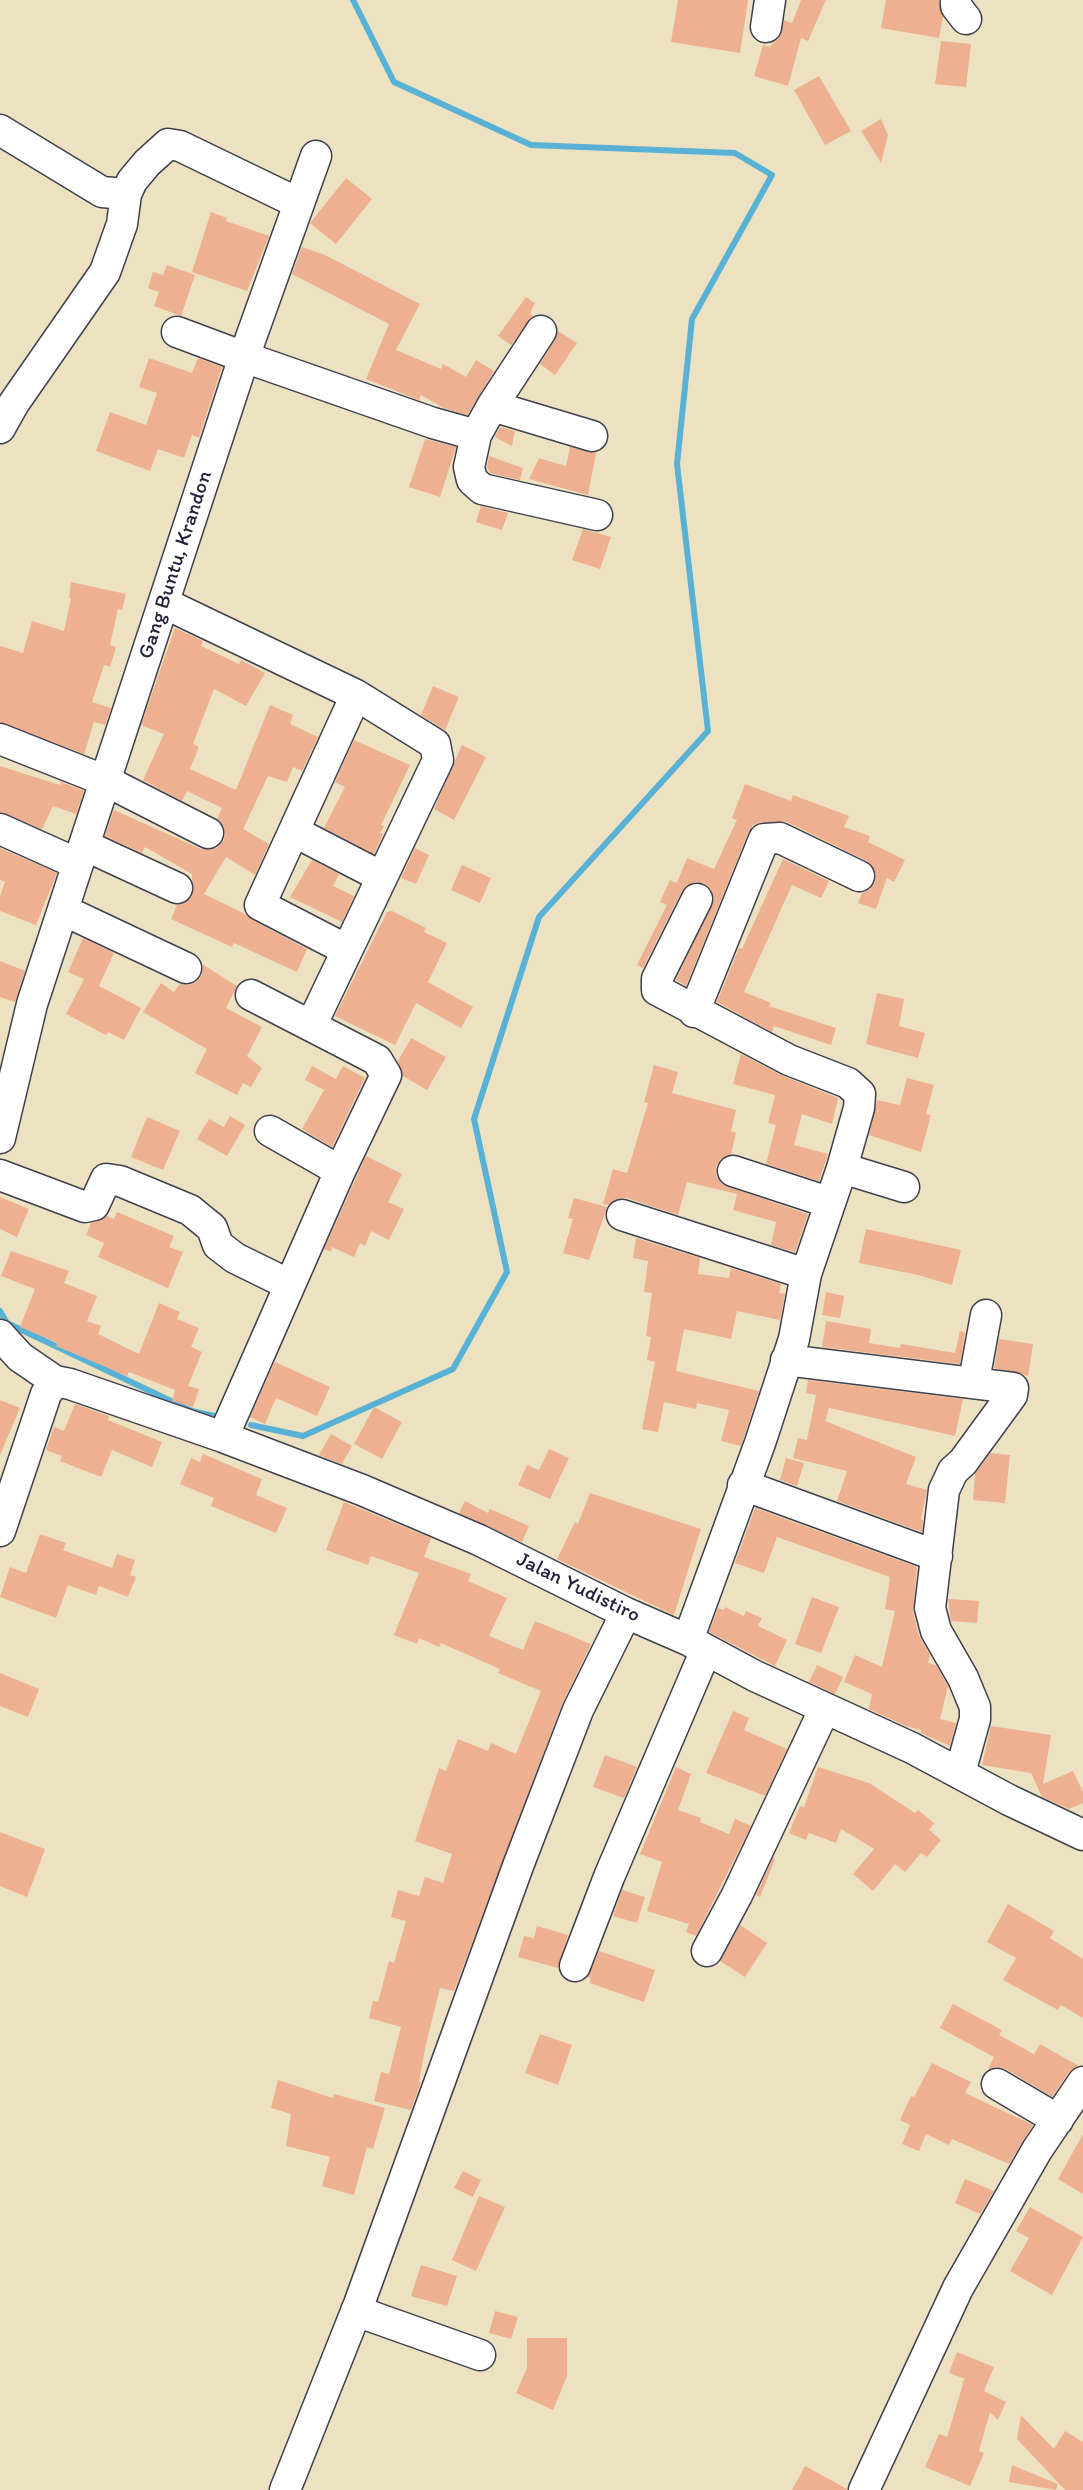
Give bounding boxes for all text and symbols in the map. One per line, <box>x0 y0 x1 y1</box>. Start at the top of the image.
street label: Gang Buntu, Krandon <box>134 468 218 662</box>
street label: Jalan Yudistiro <box>512 1547 644 1629</box>

